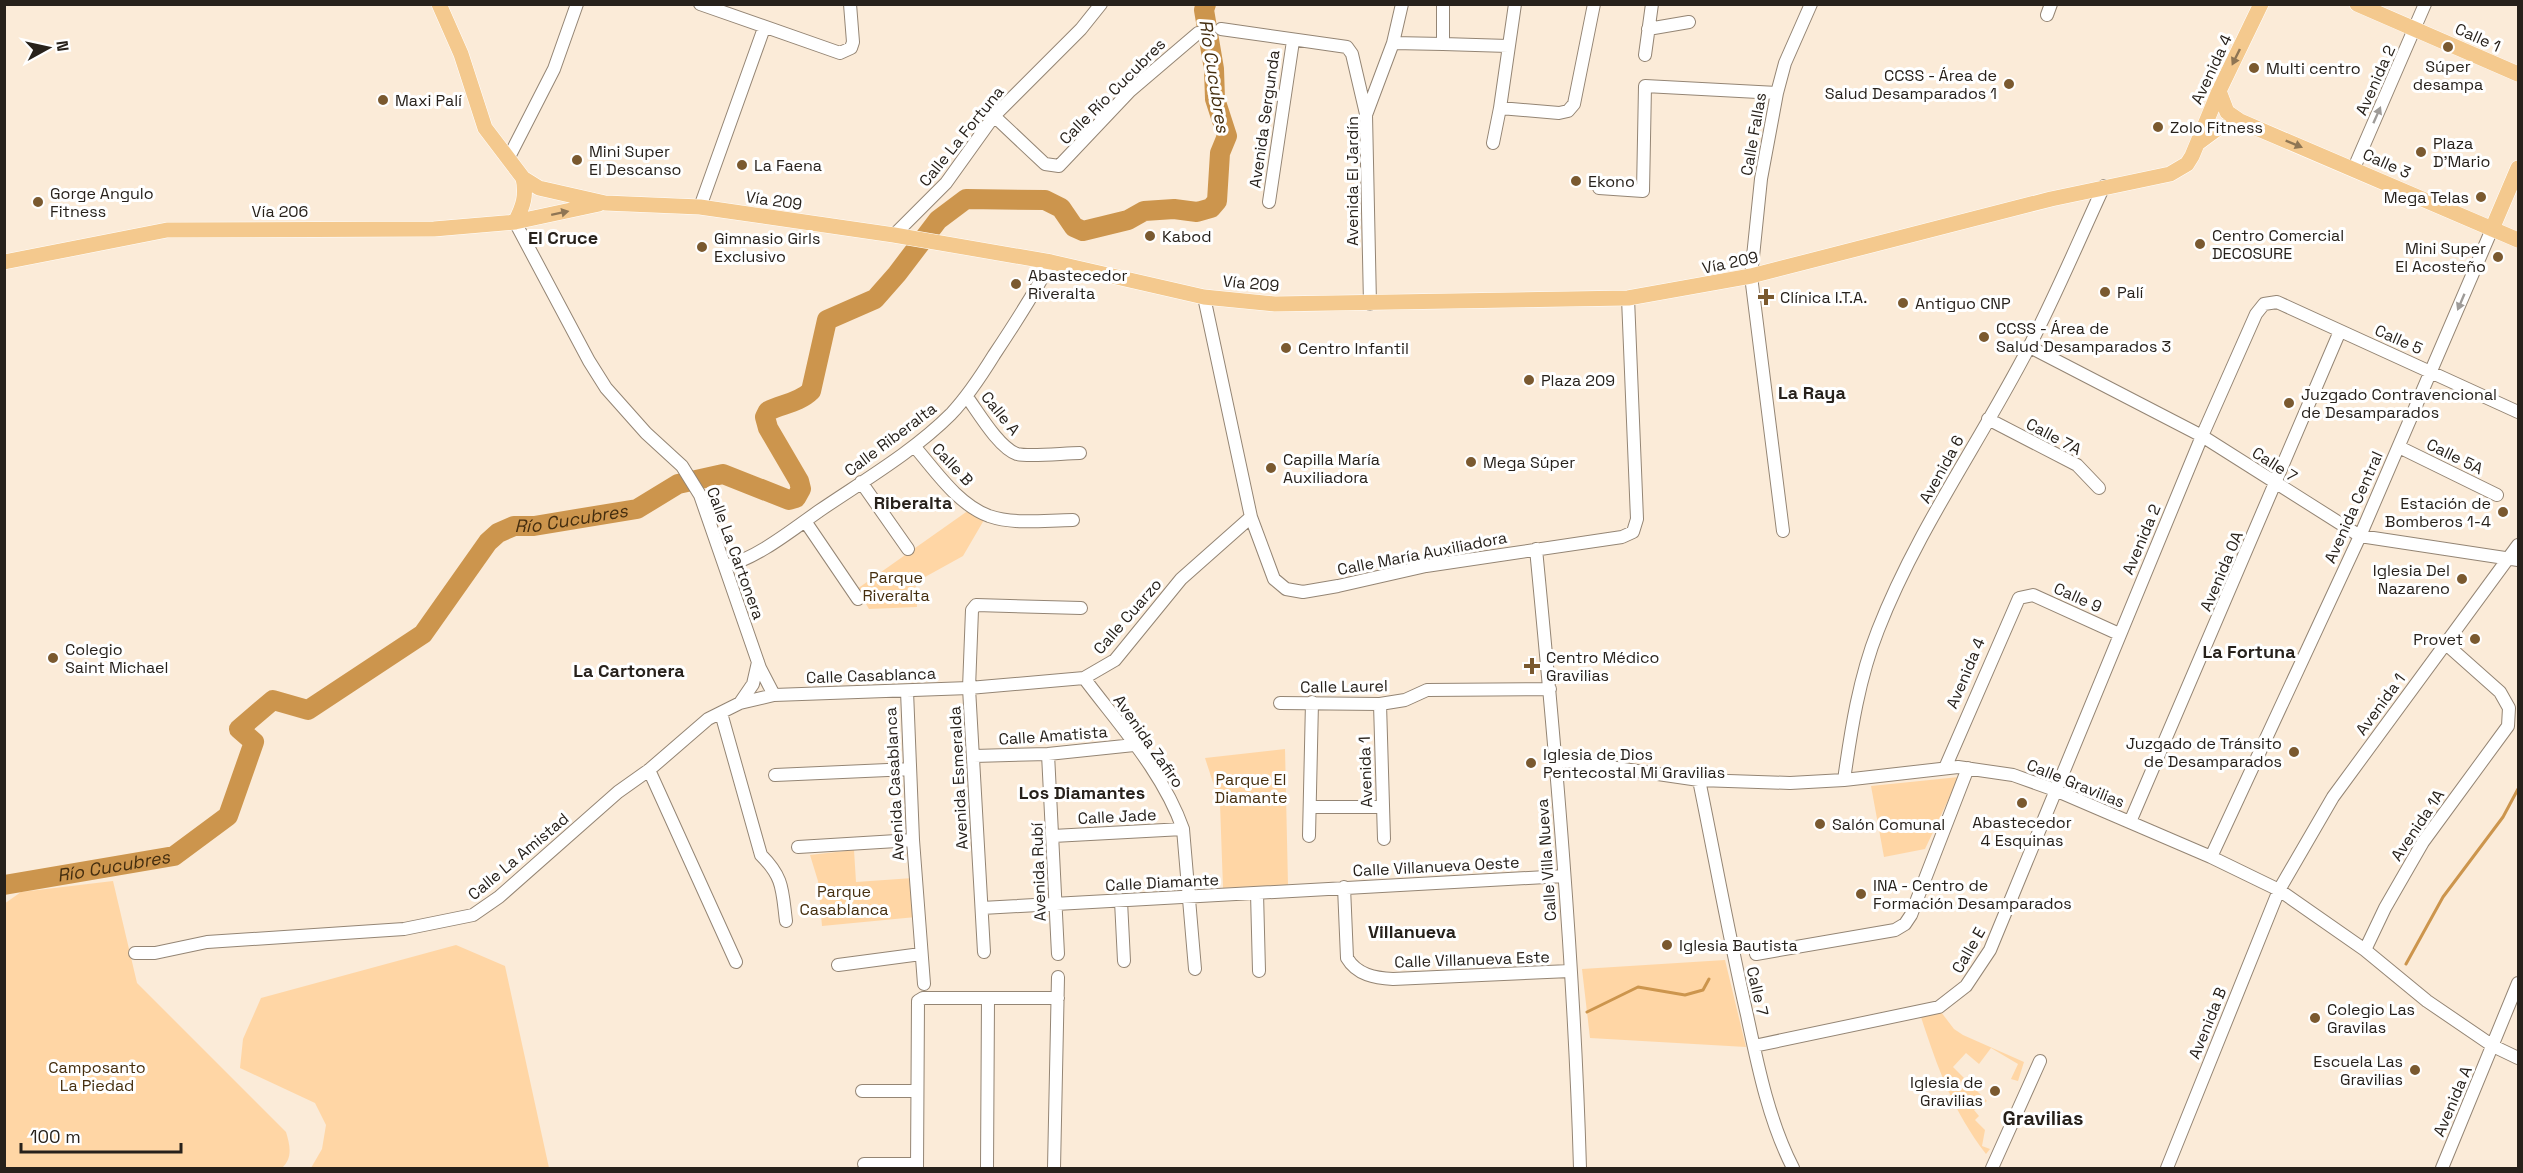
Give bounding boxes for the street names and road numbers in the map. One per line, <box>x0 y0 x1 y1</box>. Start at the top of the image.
street label: Calle 1 <box>2452 18 2504 57</box>
street label: Avenida 4 <box>2186 31 2237 108</box>
street label: Calle Río Cucubres <box>1055 34 1170 149</box>
street label: Avenida 2 <box>2351 42 2400 119</box>
street label: Avenida Sergunda <box>1244 49 1285 190</box>
street label: Calle La Fortuna <box>914 82 1008 191</box>
street label: Calle Fallas <box>1736 91 1771 177</box>
street label: Avenida El Jardín <box>1342 116 1363 246</box>
street label: Calle 3 <box>2359 144 2414 183</box>
street label: Vía 209 <box>744 186 804 215</box>
street label: Vía 206 <box>252 201 308 222</box>
street label: Vía 209 <box>1700 246 1760 279</box>
street label: Vía 209 <box>1222 271 1280 296</box>
street label: Calle 5 <box>2371 320 2426 359</box>
street label: Calle A <box>976 387 1025 440</box>
street label: Calle Riberalta <box>840 398 941 481</box>
street label: Calle 7A <box>2022 413 2085 460</box>
street label: Avenida 6 <box>1914 431 1969 507</box>
street label: Calle 5A <box>2423 434 2487 479</box>
street label: Calle B <box>927 438 978 490</box>
street label: Calle 7 <box>2248 442 2301 487</box>
street label: Avenida Central <box>2319 448 2388 567</box>
street label: Calle La Cartonera <box>702 484 769 622</box>
street label: Avenida 2 <box>2117 501 2166 578</box>
street label: Calle María Auxiliadora <box>1336 527 1509 580</box>
street label: Avenida 0A <box>2195 528 2248 615</box>
street label: Calle Cuarzo <box>1089 574 1166 659</box>
street label: Calle 9 <box>2050 578 2105 617</box>
street label: Avenida 4 <box>1941 635 1990 712</box>
street label: Calle Casablanca <box>806 663 936 688</box>
street label: Avenida 1 <box>2351 669 2410 739</box>
street label: Calle Laurel <box>1300 675 1388 698</box>
street label: Avenida Zafiro <box>1109 691 1188 792</box>
street label: Avenida Esmeralda <box>944 706 973 850</box>
street label: Avenida Casablanca <box>880 707 909 861</box>
street label: Calle Amatista <box>998 721 1108 750</box>
street label: Avenida 1 <box>1354 736 1377 808</box>
street label: Calle Gravilias <box>2024 754 2128 813</box>
street label: Avenida 1A <box>2386 786 2449 865</box>
street label: Calle Villa Nueva <box>1532 798 1561 922</box>
street label: Calle Jade <box>1077 804 1157 829</box>
street label: Calle La Amistad <box>464 808 573 905</box>
street label: Avenida Rubí <box>1026 822 1051 922</box>
street label: Calle Villanueva Oeste <box>1352 852 1520 881</box>
street label: Calle Diamante <box>1105 869 1219 896</box>
street label: Calle E <box>1947 923 1990 977</box>
street label: Calle Villanueva Este <box>1394 946 1550 973</box>
street label: Calle 7 <box>1742 964 1773 1018</box>
street label: Avenida B <box>2184 984 2231 1062</box>
street label: Avenida A <box>2428 1063 2477 1140</box>

